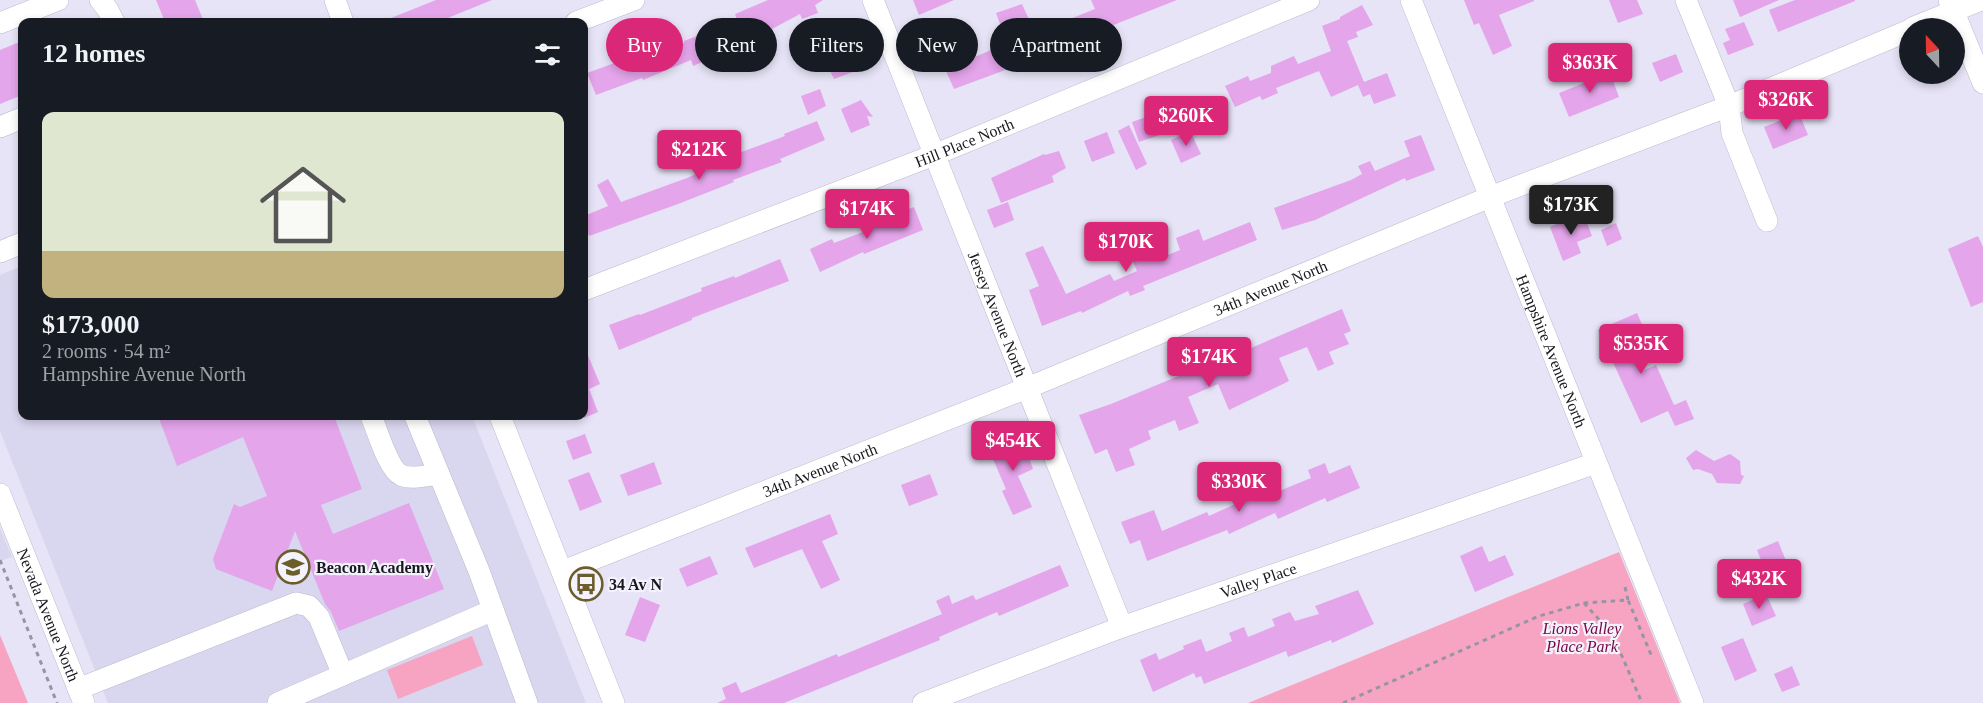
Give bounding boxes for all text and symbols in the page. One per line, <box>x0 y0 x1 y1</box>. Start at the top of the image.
chip: Buy <box>606 18 683 72</box>
chip: Rent <box>695 18 777 72</box>
chip: Filters <box>789 18 884 72</box>
chip: New <box>896 18 978 72</box>
chip: Apartment <box>990 18 1122 72</box>
north arrow <box>1899 18 1965 84</box>
map controls <box>1899 18 1965 84</box>
icon: filters <box>531 38 564 71</box>
text: 12 homes <box>42 39 145 68</box>
pin: $363K <box>1548 43 1632 94</box>
text: $363K <box>1562 51 1618 73</box>
pin: $326K <box>1744 80 1828 131</box>
text: $326K <box>1758 88 1814 110</box>
pin: $260K <box>1144 96 1228 147</box>
text: $260K <box>1158 104 1214 126</box>
street label: Hill Place North <box>913 115 1016 170</box>
pin: $212K <box>657 130 741 181</box>
text: $212K <box>671 138 727 160</box>
icon: home <box>249 151 357 259</box>
pin: $173K <box>1529 185 1613 236</box>
pin: $174K <box>825 189 909 240</box>
text: $173K <box>1543 193 1599 215</box>
text: $174K <box>839 197 895 219</box>
pin: $170K <box>1084 222 1168 273</box>
text: $170K <box>1098 230 1154 252</box>
street label: Jersey Avenue North <box>965 249 1030 379</box>
street label: 34th Avenue North <box>1211 257 1330 319</box>
street label: Hampshire Avenue North <box>1513 272 1590 430</box>
text: $173,000 <box>42 310 140 339</box>
pin: $535K <box>1599 324 1683 375</box>
text: $535K <box>1613 332 1669 354</box>
pin: $174K <box>1167 337 1251 388</box>
text: 2 rooms · 54 m² <box>42 340 170 362</box>
text: $174K <box>1181 345 1237 367</box>
text: Hampshire Avenue North <box>42 363 246 385</box>
pin: $454K <box>971 421 1055 472</box>
text: $454K <box>985 429 1041 451</box>
street label: 34th Avenue North <box>760 440 880 500</box>
pin: $330K <box>1197 462 1281 513</box>
text: $330K <box>1211 470 1267 492</box>
street label: Nevada Avenue North <box>14 546 82 684</box>
school or university icon: Beacon Academy <box>275 549 311 585</box>
place label: Beacon Academy <box>316 559 433 577</box>
street label: Valley Place <box>1218 559 1299 601</box>
pin: $432K <box>1717 559 1801 610</box>
bus stop icon: 34 Av N <box>568 566 604 602</box>
text: $432K <box>1731 567 1787 589</box>
place label: 34 Av N <box>609 576 662 593</box>
park label: Lions Valley Place Park <box>1542 620 1622 655</box>

